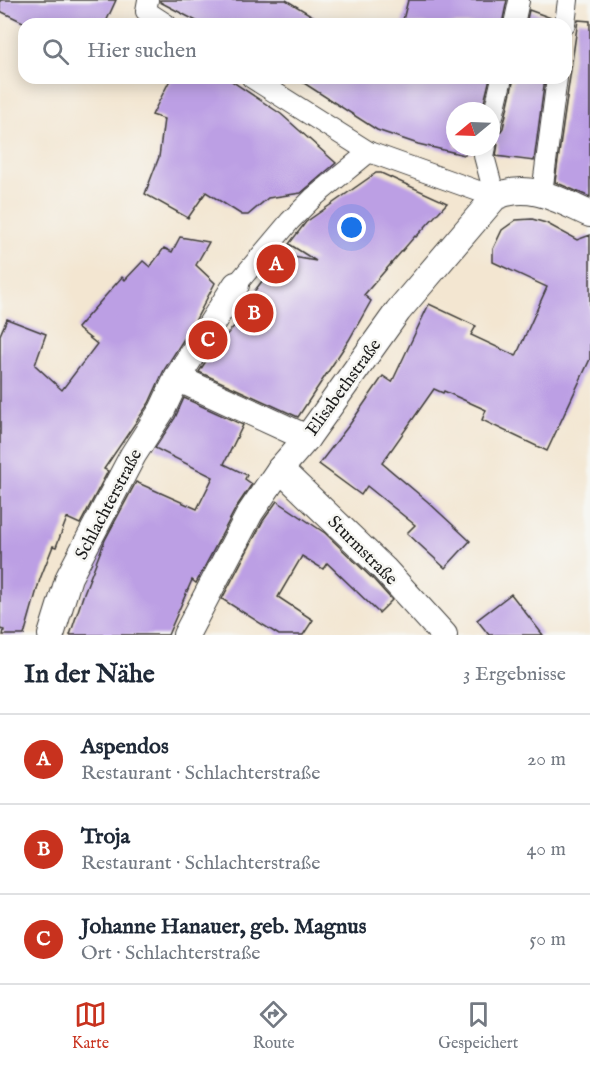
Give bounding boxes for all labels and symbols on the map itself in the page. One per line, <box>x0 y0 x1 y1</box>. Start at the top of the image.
north arrow <box>446 102 500 156</box>
your location <box>337 213 366 242</box>
pin: A <box>256 242 296 286</box>
pin: B <box>234 290 274 336</box>
pin: C <box>188 318 228 362</box>
street label: Elisabethstraße <box>301 335 387 441</box>
street label: Schlachterstraße <box>71 445 148 564</box>
street label: Sturmstraße <box>322 511 402 591</box>

